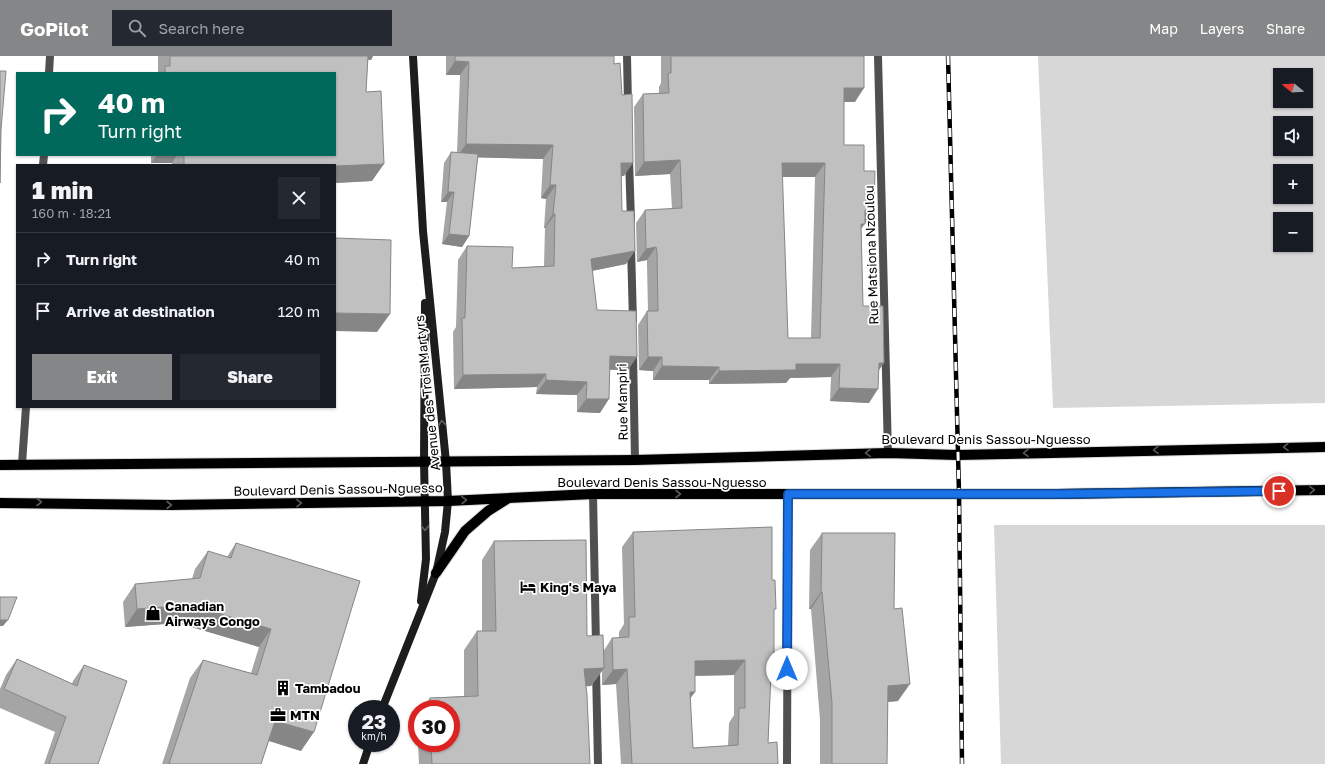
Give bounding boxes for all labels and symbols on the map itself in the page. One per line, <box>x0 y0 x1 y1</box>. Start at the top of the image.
north arrow <box>1273 68 1313 108</box>
street label: Rue Matsiona Nzoulou <box>861 185 881 325</box>
street label: Avenue des Trois Martyrs <box>411 314 443 472</box>
street label: Rue Mampiri <box>613 363 631 441</box>
one-way arrow <box>438 420 447 426</box>
street label: Boulevard Denis Sassou-Nguesso <box>881 431 1091 447</box>
one-way arrow <box>1283 443 1289 452</box>
one-way arrow <box>1153 446 1159 454</box>
one-way arrow <box>865 449 871 457</box>
one-way arrow <box>1023 449 1029 457</box>
street label: Boulevard Denis Sassou-Nguesso <box>557 474 767 490</box>
pin <box>1262 474 1296 508</box>
street label: Boulevard Denis Sassou-Nguesso <box>233 479 443 499</box>
one-way arrow <box>1309 486 1315 494</box>
one-way arrow <box>675 490 681 498</box>
one-way arrow <box>461 496 467 504</box>
one-way arrow <box>36 498 42 507</box>
one-way arrow <box>296 499 302 507</box>
one-way arrow <box>166 501 172 509</box>
one-way arrow <box>421 525 429 531</box>
hotel icon: King's Maya <box>519 578 537 596</box>
place label: King's Maya <box>540 579 617 595</box>
place label: Canadian Airways Congo <box>165 598 260 629</box>
shop icon: Canadian Airways Congo <box>144 604 162 622</box>
position arrow <box>766 648 808 690</box>
building icon: Tambadou <box>274 679 292 697</box>
place label: Tambadou <box>295 680 361 696</box>
speed limit sign: 30 <box>408 700 460 752</box>
office icon: MTN <box>269 706 287 724</box>
place label: MTN <box>290 707 320 723</box>

